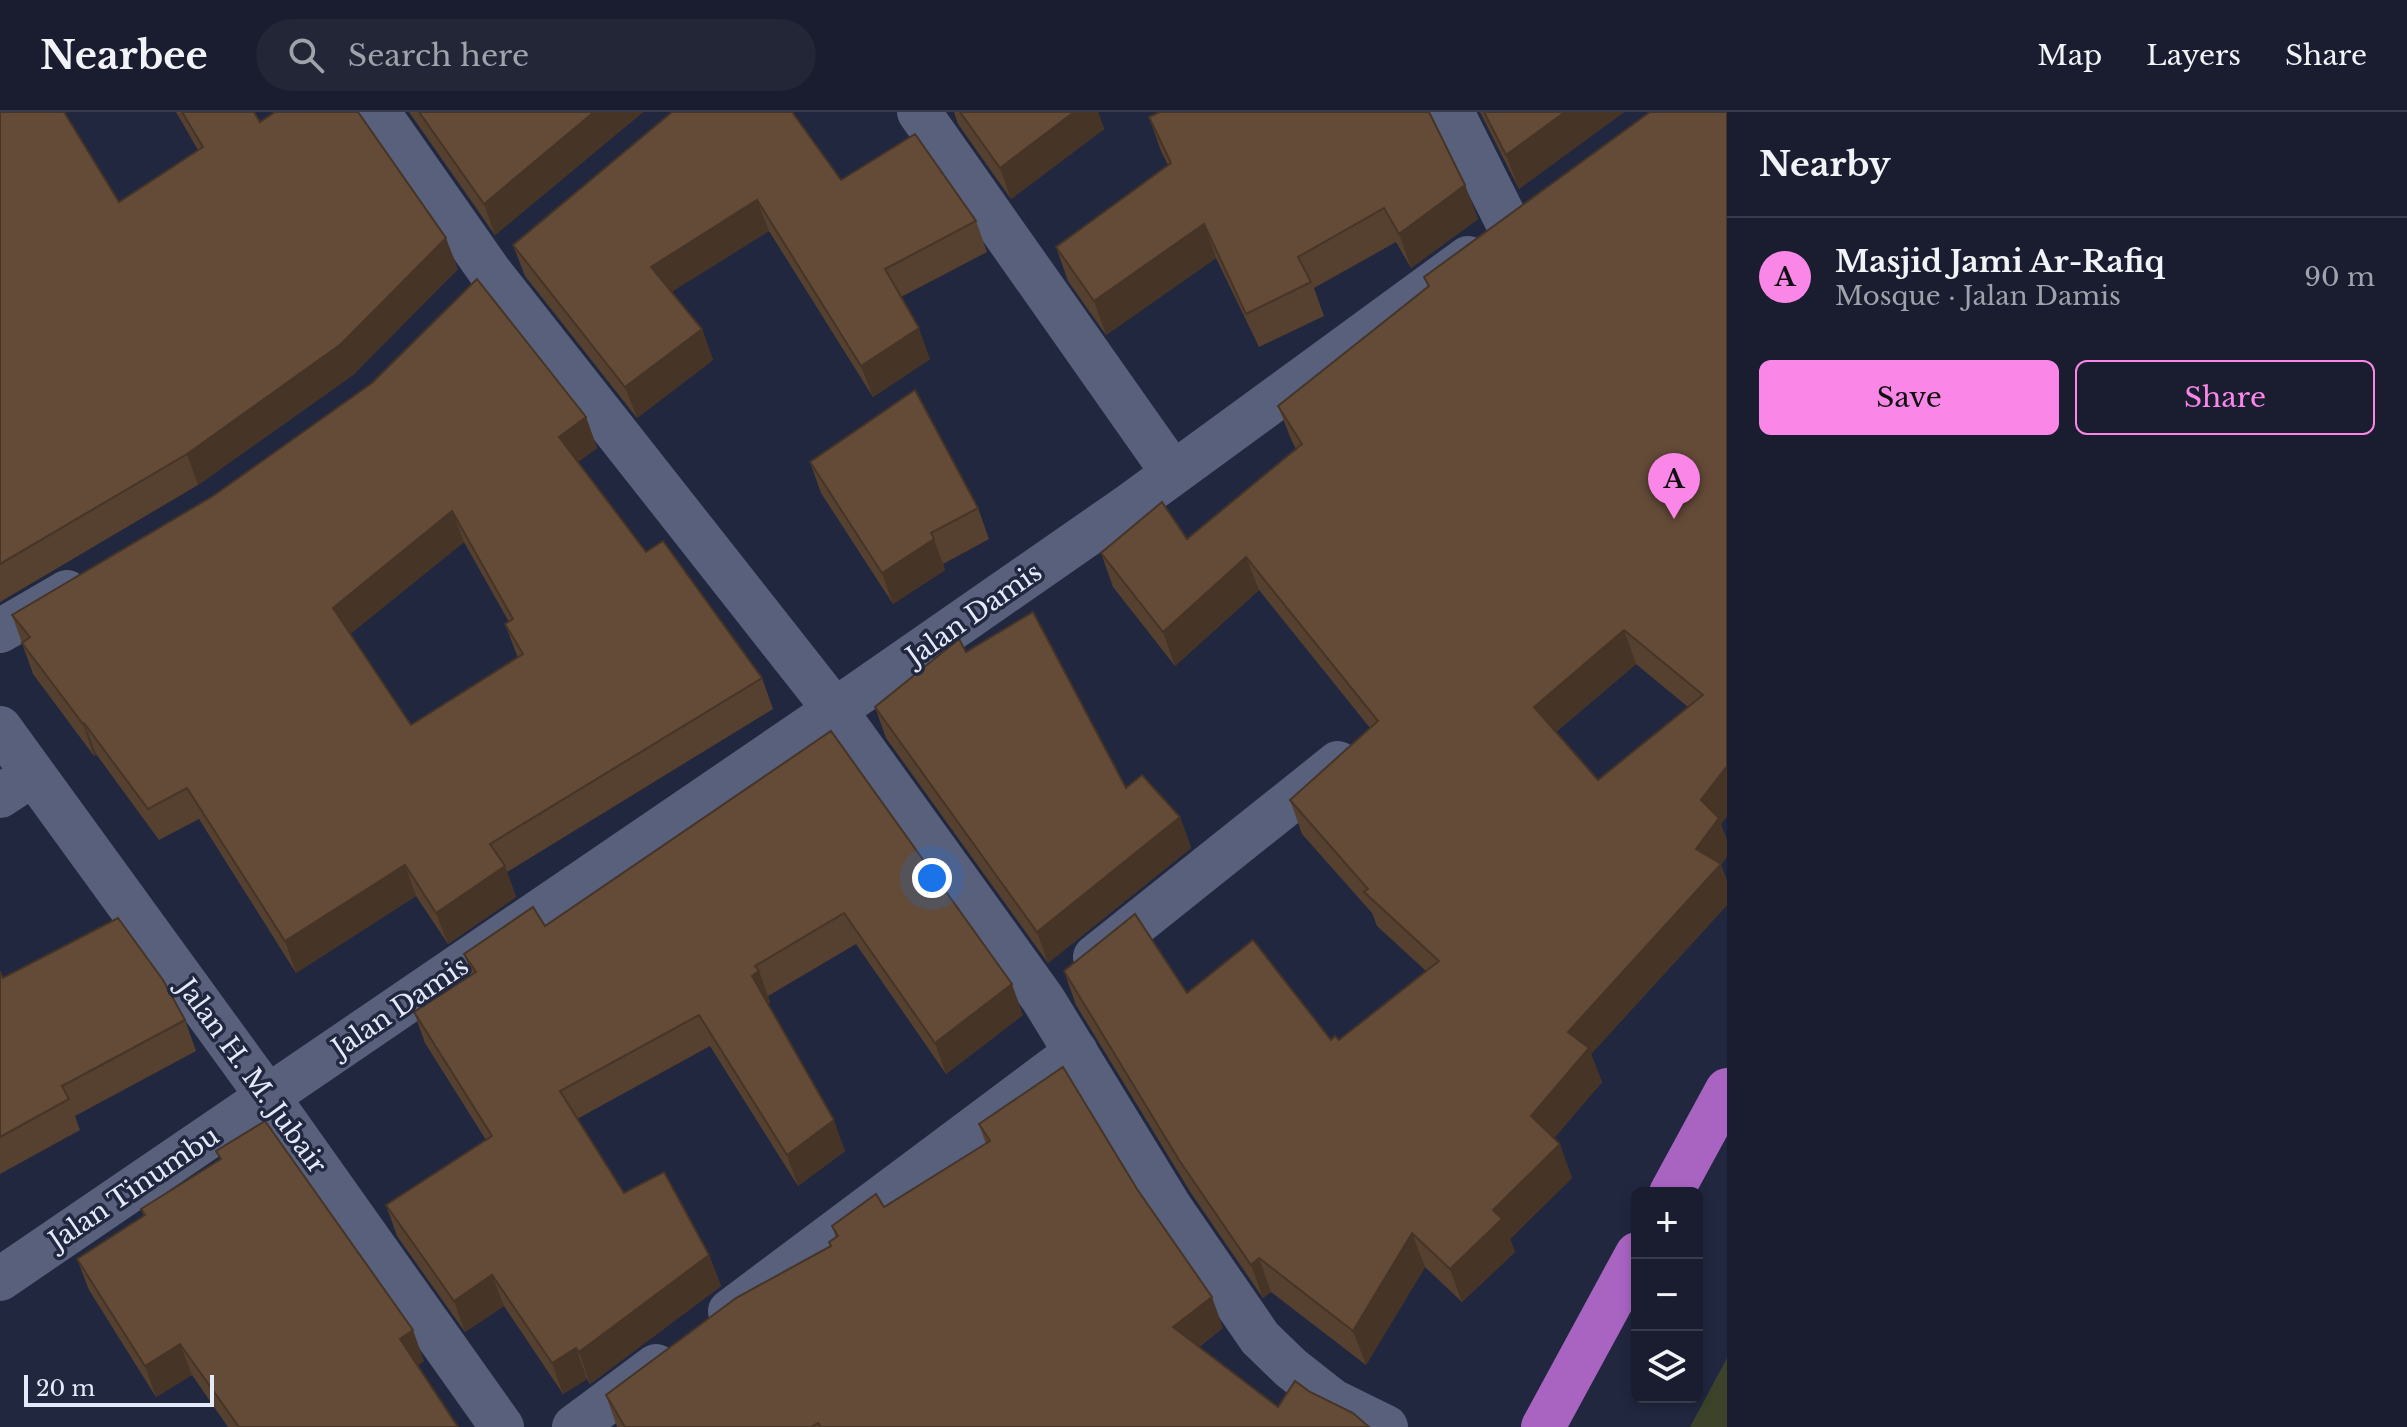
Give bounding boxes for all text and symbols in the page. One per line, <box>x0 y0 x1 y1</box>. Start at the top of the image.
search box <box>256 19 816 91</box>
text: Nearbee <box>40 32 208 79</box>
icon: search <box>284 33 328 77</box>
text: Search here <box>348 37 529 74</box>
text: Map <box>2037 38 2102 73</box>
text: Layers <box>2146 38 2241 73</box>
text: Share <box>2285 38 2367 73</box>
text: Nearby <box>1759 143 1891 185</box>
text: Masjid Jami Ar-Rafiq <box>1835 243 2165 280</box>
text: A <box>1774 261 1796 293</box>
text: 90 m <box>2304 261 2375 293</box>
text: Mosque · Jalan Damis <box>1835 280 2121 312</box>
button: Save <box>1759 360 2059 435</box>
button: Share <box>2075 360 2375 435</box>
pin: A <box>1648 453 1700 519</box>
street label: Jalan Damis <box>898 556 1048 674</box>
your location <box>912 858 952 898</box>
street label: Jalan Damis <box>323 950 474 1066</box>
street label: Jalan H. M. Jubair <box>169 970 334 1180</box>
street label: Jalan Tinumbu <box>41 1119 225 1258</box>
map controls <box>1631 1187 1703 1403</box>
button: + <box>1631 1187 1703 1259</box>
button: − <box>1631 1259 1703 1331</box>
button: layers <box>1631 1331 1703 1403</box>
scale bar <box>24 1371 214 1407</box>
text: 20 m <box>36 1375 95 1402</box>

